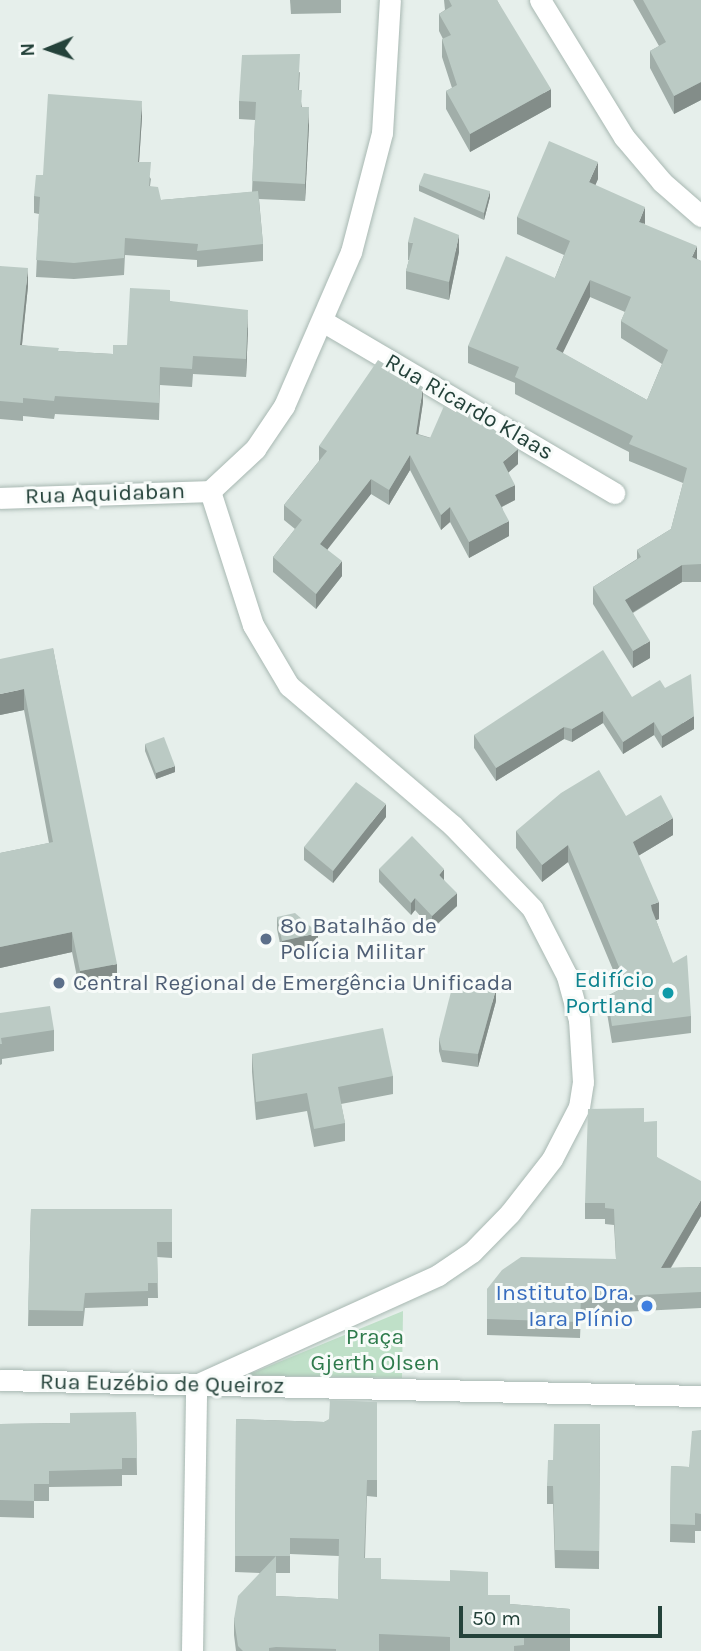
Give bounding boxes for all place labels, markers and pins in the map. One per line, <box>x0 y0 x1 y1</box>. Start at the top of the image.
place label: 8º Batalhão de Polícia Militar <box>280 912 437 966</box>
marker: 8º Batalhão de Polícia Militar <box>258 931 274 947</box>
place label: Edifício Portland <box>565 966 654 1020</box>
place label: Central Regional de Emergência Unificada <box>73 969 513 997</box>
marker: Central Regional de Emergência Unificada <box>51 975 67 991</box>
marker: Edifício Portland <box>660 985 676 1001</box>
place label: Instituto Dra. Iara Plínio <box>496 1279 633 1333</box>
marker: Instituto Dra. Iara Plínio <box>639 1298 655 1314</box>

